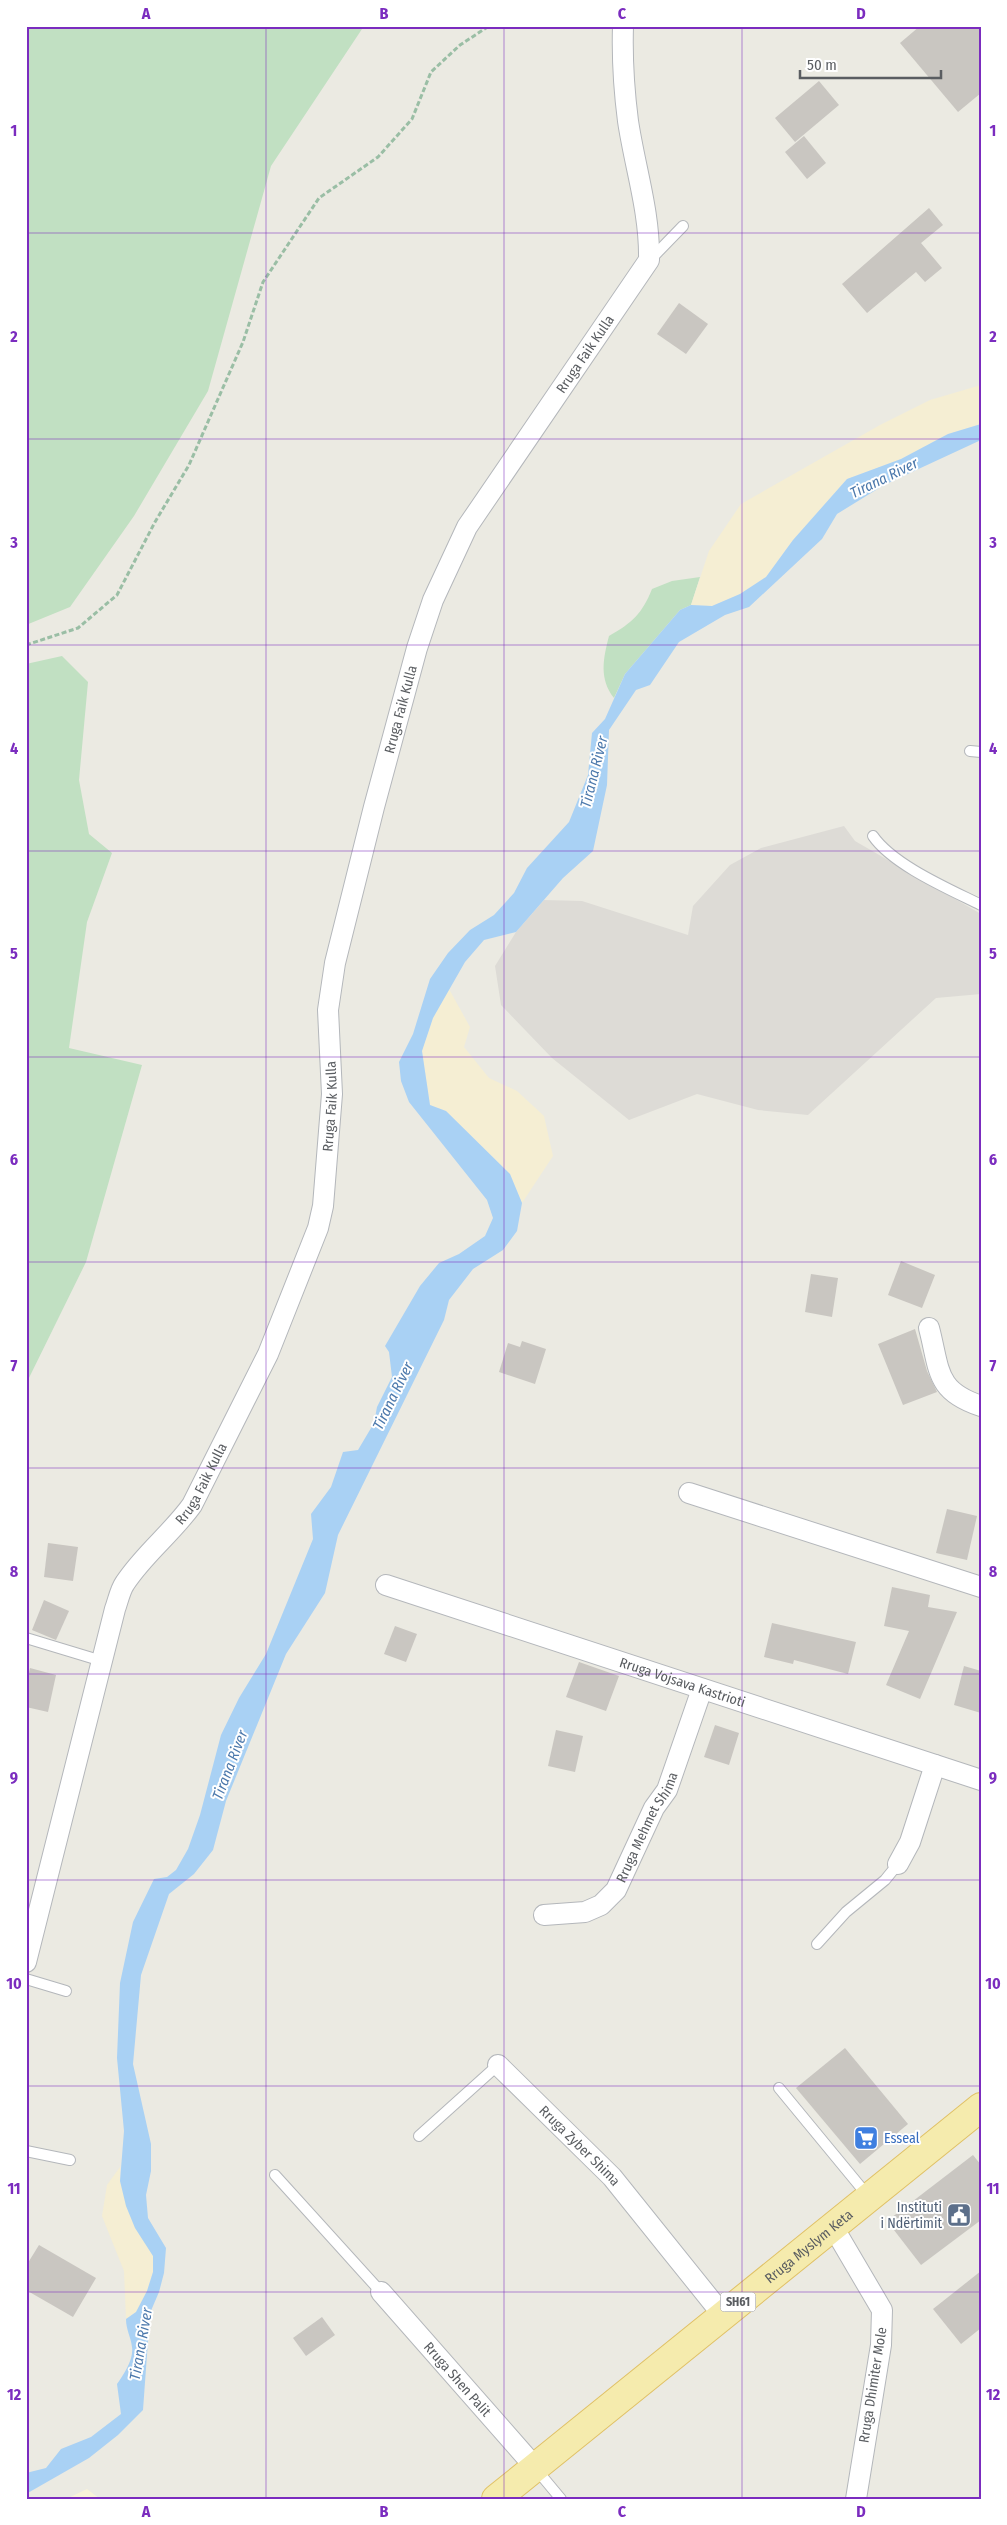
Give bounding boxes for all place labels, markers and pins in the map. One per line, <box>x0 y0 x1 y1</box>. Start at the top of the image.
supermarket icon: Esseal <box>853 2125 879 2151</box>
place label: Esseal <box>884 2130 920 2147</box>
place label: Instituti i Ndërtimit <box>880 2199 942 2232</box>
public building icon: Instituti i Ndërtimit <box>946 2202 972 2228</box>

